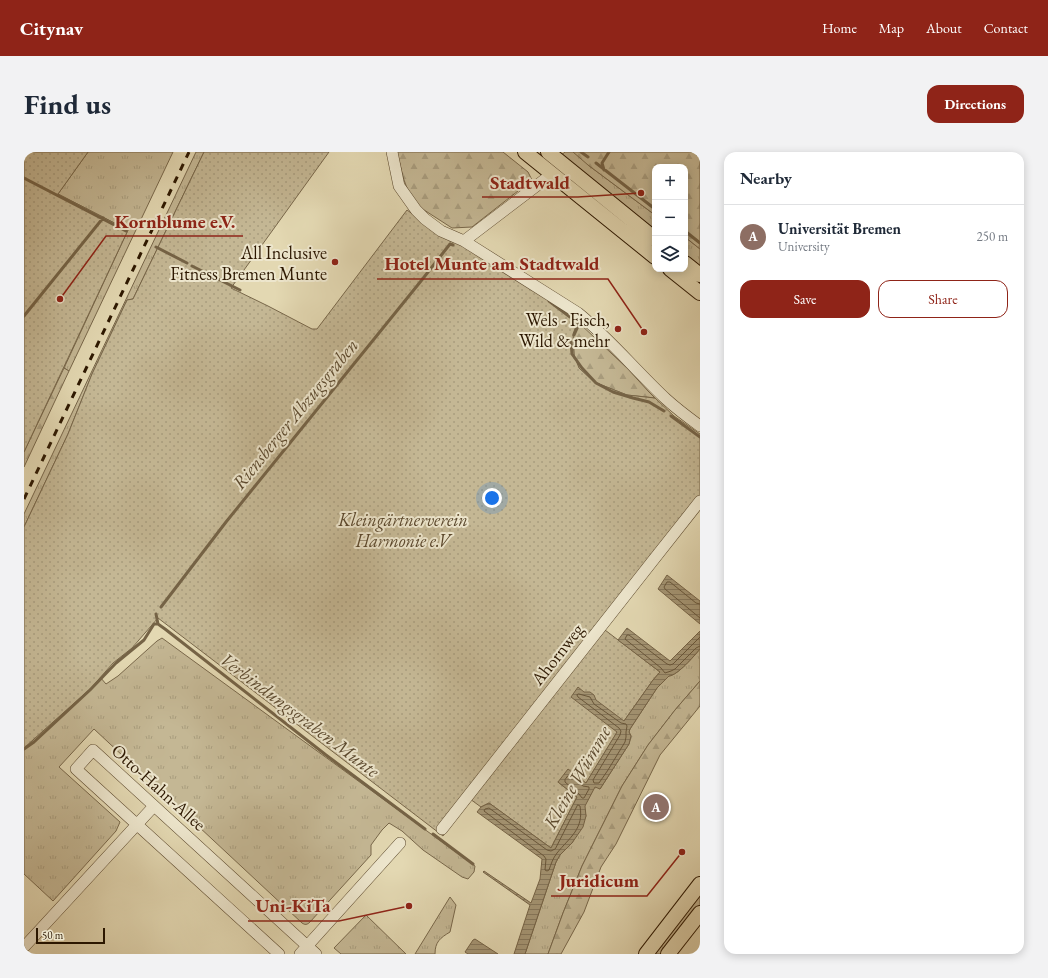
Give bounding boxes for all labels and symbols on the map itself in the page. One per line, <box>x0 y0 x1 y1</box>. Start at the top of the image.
callout: Stadtwald <box>482 166 578 197</box>
text: Stadtwald <box>490 170 570 195</box>
callout: Kornblume e.V. <box>106 205 243 236</box>
text: Kornblume e.V. <box>115 209 235 234</box>
place label: All Inclusive Fitness Bremen Munte <box>170 241 327 285</box>
callout: Hotel Munte am Stadtwald <box>377 248 608 279</box>
text: Hotel Munte am Stadtwald <box>384 251 600 276</box>
marker: All Inclusive Fitness Bremen Munte <box>330 257 340 267</box>
place label: Wels - Fisch, Wild & mehr <box>519 308 610 352</box>
marker: Wels - Fisch, Wild & mehr <box>613 324 623 334</box>
water label: Riensberger Abzugsgraben <box>226 333 364 495</box>
your location <box>482 488 502 508</box>
park label: Kleingärtnerverein Harmonie e.V <box>337 508 468 552</box>
street label: Ahornweg <box>525 618 588 690</box>
water label: Verbindungsgraben Munte <box>215 647 385 783</box>
water label: Kleine Wümme <box>537 721 617 834</box>
street label: Otto-Hahn-Allee <box>107 739 211 835</box>
pin: A <box>643 792 669 822</box>
callout: Juridicum <box>551 865 647 896</box>
text: Juridicum <box>557 868 640 893</box>
callout: Uni-KiTa <box>248 890 339 921</box>
text: Uni-KiTa <box>255 893 331 918</box>
scale bar <box>36 926 105 945</box>

